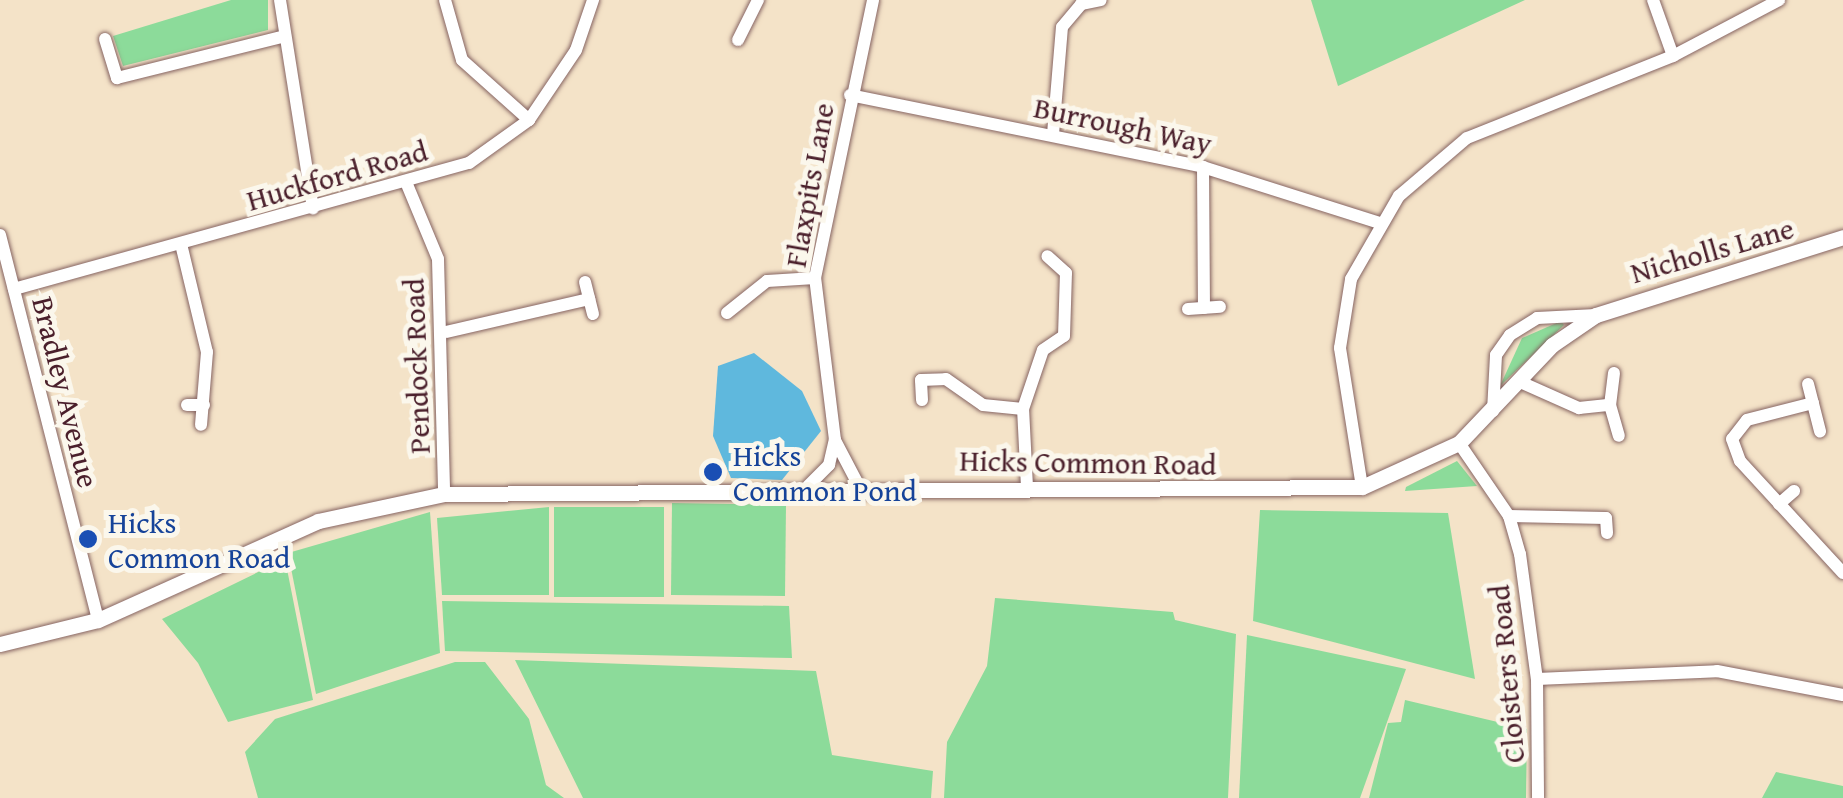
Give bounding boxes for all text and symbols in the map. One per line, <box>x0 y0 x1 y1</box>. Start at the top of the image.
street label: Burrough Way <box>1031 89 1215 161</box>
street label: Flaxpits Lane <box>777 100 841 270</box>
street label: Huckford Road <box>242 132 432 218</box>
street label: Nicholls Lane <box>1626 210 1798 290</box>
street label: Pendock Road <box>395 278 437 454</box>
street label: Bradley Avenue <box>25 293 107 491</box>
place label: Hicks Common Pond <box>733 437 917 508</box>
street label: Hicks Common Road <box>959 442 1217 482</box>
marker: Hicks Common Pond <box>702 461 724 483</box>
place label: Hicks Common Road <box>108 504 290 574</box>
marker: Hicks Common Road <box>77 528 99 550</box>
street label: Cloisters Road <box>1480 583 1532 765</box>

